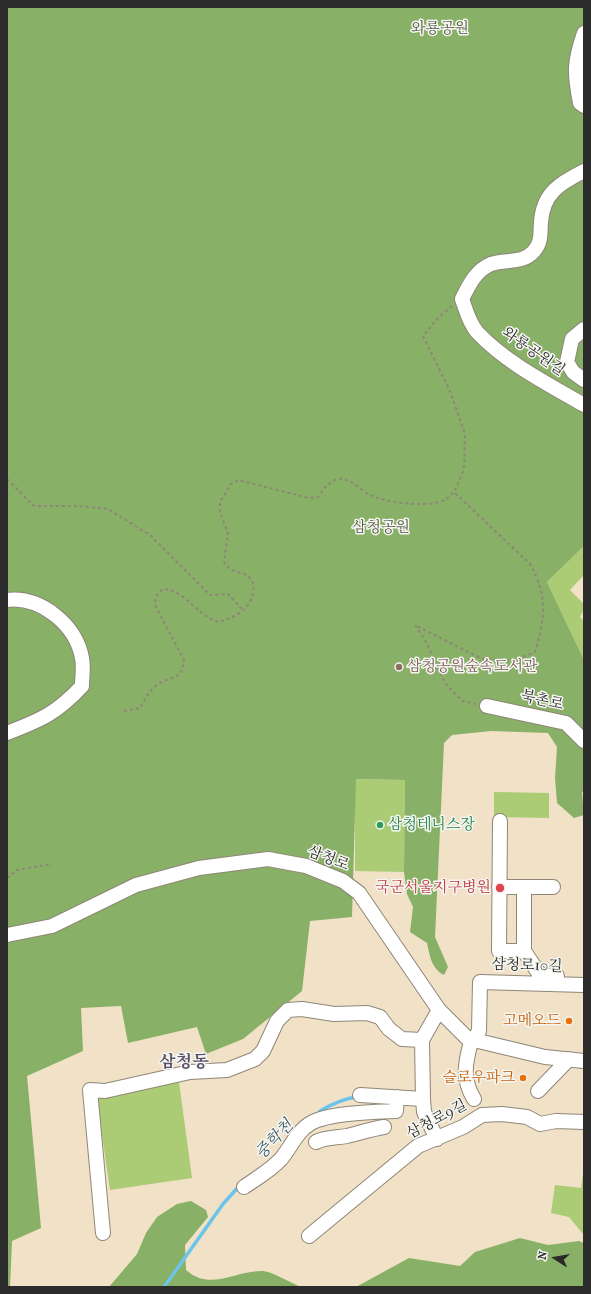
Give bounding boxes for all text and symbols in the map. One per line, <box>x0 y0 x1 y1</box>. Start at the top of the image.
park label: 와룡공원 <box>411 20 469 38</box>
street label: 와룡공원길 <box>498 324 568 380</box>
park label: 삼청공원 <box>352 519 410 537</box>
place label: 삼청공원숲속도서관 <box>407 658 537 676</box>
marker: 삼청공원숲속도서관 <box>394 662 404 672</box>
street label: 북촌로 <box>519 687 565 715</box>
place label: 삼청테니스장 <box>388 816 475 834</box>
marker: 삼청테니스장 <box>375 820 385 830</box>
street label: 삼청로 <box>304 843 352 875</box>
place label: 국군서울지구병원 <box>375 879 491 897</box>
marker: 국군서울지구병원 <box>494 882 506 894</box>
street label: 삼청로10길 <box>491 956 563 976</box>
place label: 고메오드 <box>503 1012 561 1030</box>
marker: 고메오드 <box>564 1016 574 1026</box>
district label: 삼청동 <box>159 1053 209 1073</box>
place label: 슬로우파크 <box>443 1069 515 1087</box>
marker: 슬로우파크 <box>518 1073 528 1083</box>
street label: 삼청로9길 <box>404 1097 470 1143</box>
water label: 중학천 <box>252 1116 298 1164</box>
north arrow <box>535 1238 575 1278</box>
text: N <box>536 1250 550 1261</box>

